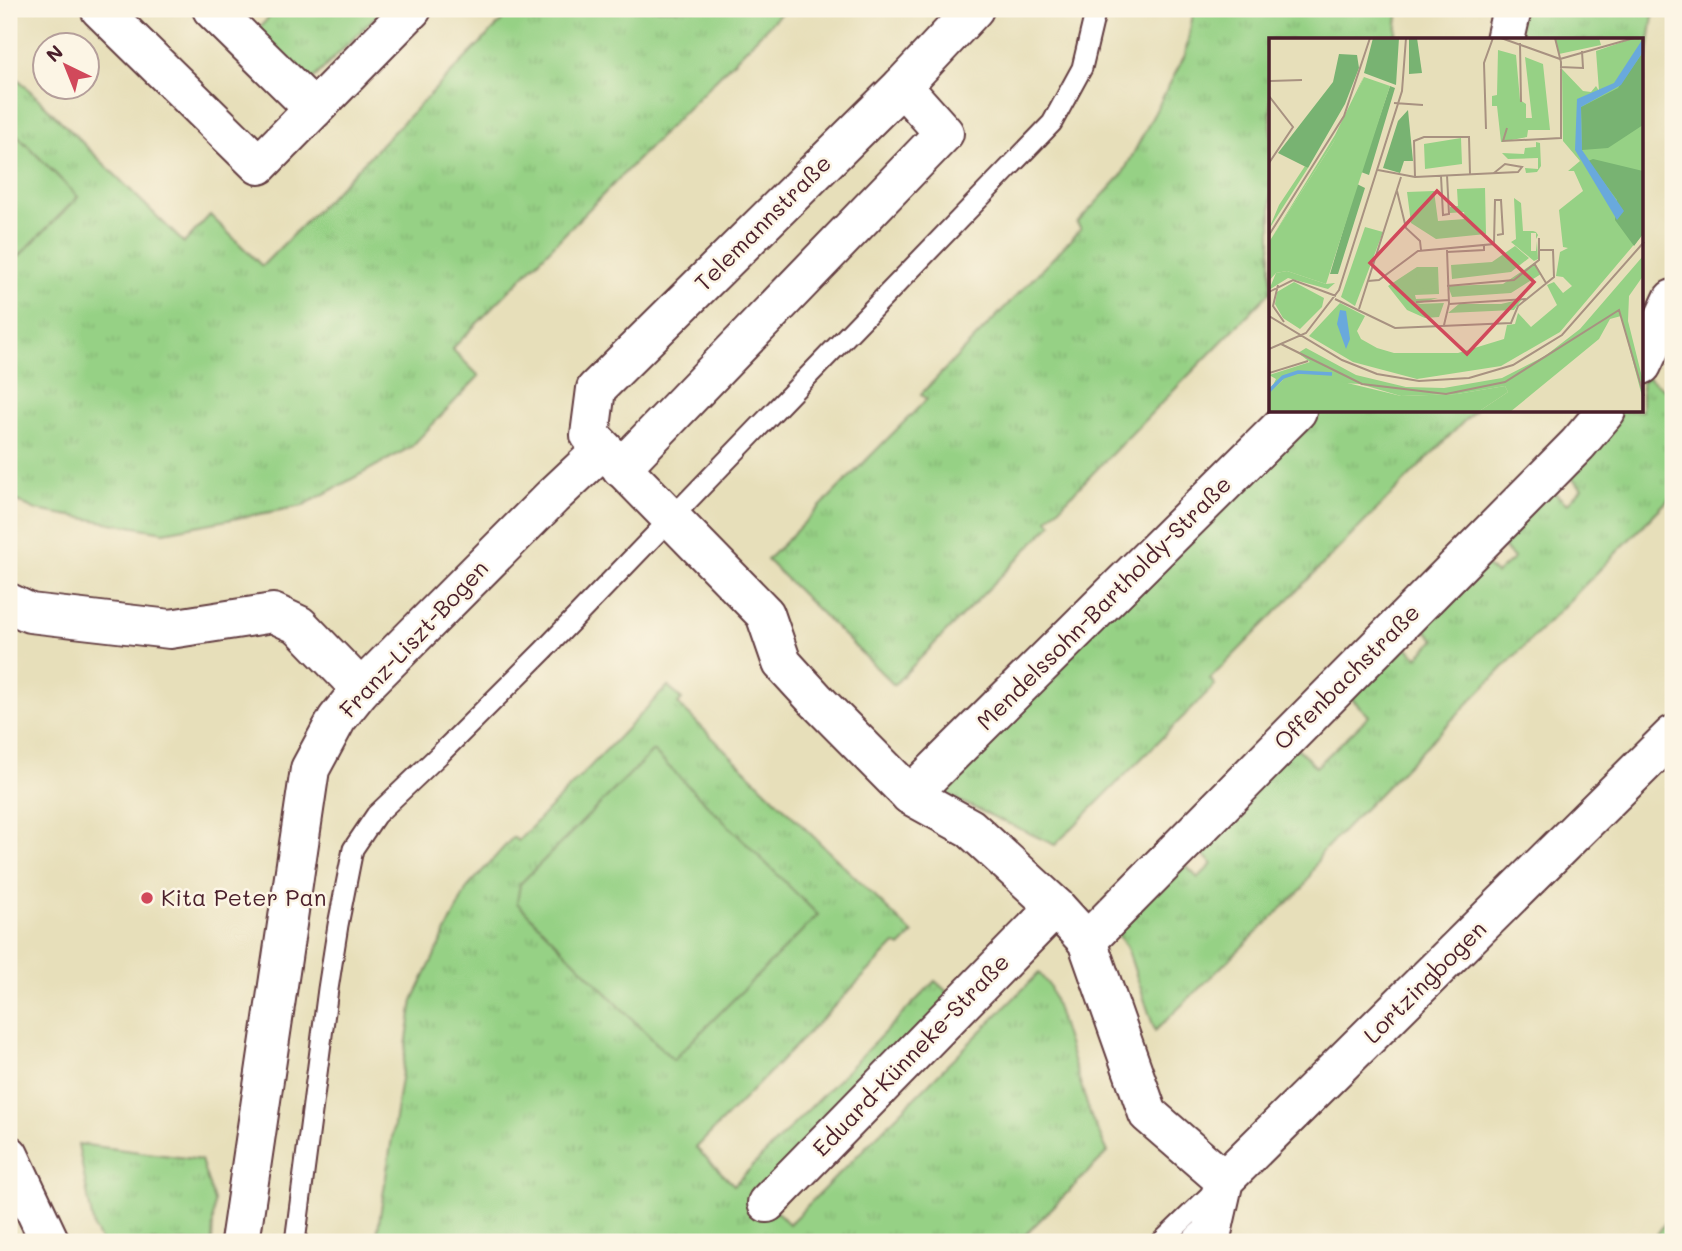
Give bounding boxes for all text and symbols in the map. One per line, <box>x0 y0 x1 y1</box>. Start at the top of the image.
north arrow <box>32 32 102 102</box>
inset map <box>1269 38 1644 413</box>
text: N <box>40 39 68 67</box>
street label: Telemannstraße <box>688 148 837 297</box>
street label: Mendelssohn-Bartholdy-Straße <box>970 469 1237 736</box>
street label: Franz-Liszt-Bogen <box>332 553 494 724</box>
street label: Offenbachstraße <box>1267 597 1426 756</box>
place label: Kita Peter Pan <box>161 882 327 912</box>
marker: Kita Peter Pan <box>139 890 155 906</box>
street label: Lortzingbogen <box>1356 913 1492 1049</box>
street label: Eduard-Künneke-Straße <box>805 947 1015 1162</box>

